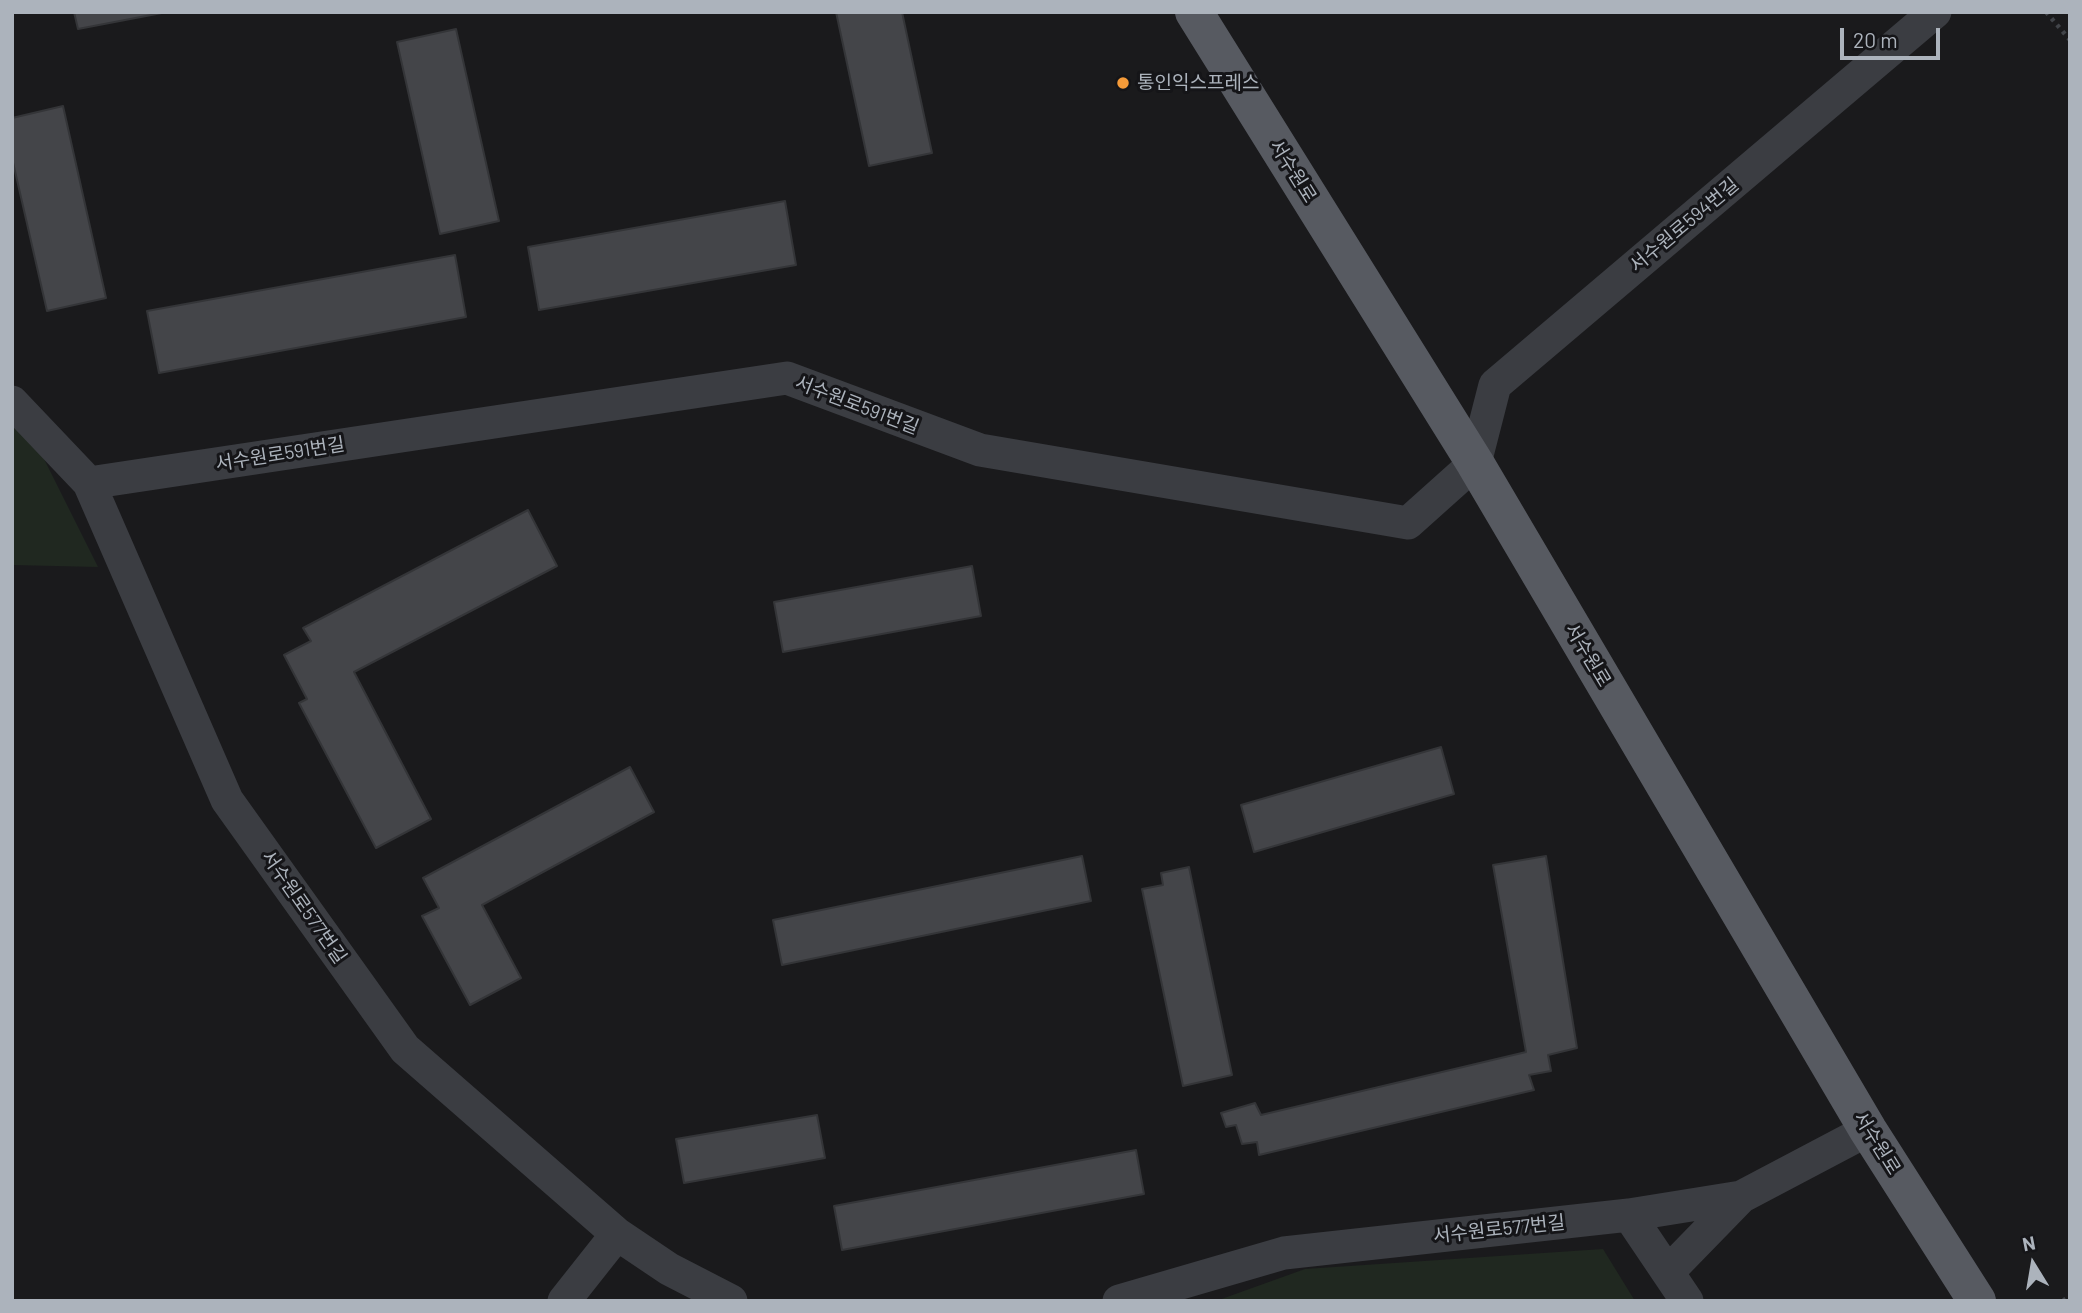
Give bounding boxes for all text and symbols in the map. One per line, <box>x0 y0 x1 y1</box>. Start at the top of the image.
scale bar <box>1844 14 1944 58</box>
text: 20 m <box>1853 27 1898 52</box>
place label: 통인익스프레스 <box>1137 72 1259 94</box>
marker: 통인익스프레스 <box>1115 75 1131 91</box>
street label: 서수원로 <box>1265 135 1321 207</box>
street label: 서수원로594번길 <box>1625 173 1743 277</box>
street label: 서수원로591번길 <box>792 371 922 439</box>
street label: 서수원로591번길 <box>214 433 346 475</box>
street label: 서수원로 <box>1560 619 1616 691</box>
street label: 서수원로577번길 <box>257 846 351 968</box>
street label: 서수원로 <box>1849 1107 1905 1179</box>
street label: 서수원로577번길 <box>1432 1211 1566 1247</box>
north arrow <box>1998 1229 2068 1299</box>
text: N <box>2020 1230 2037 1255</box>

